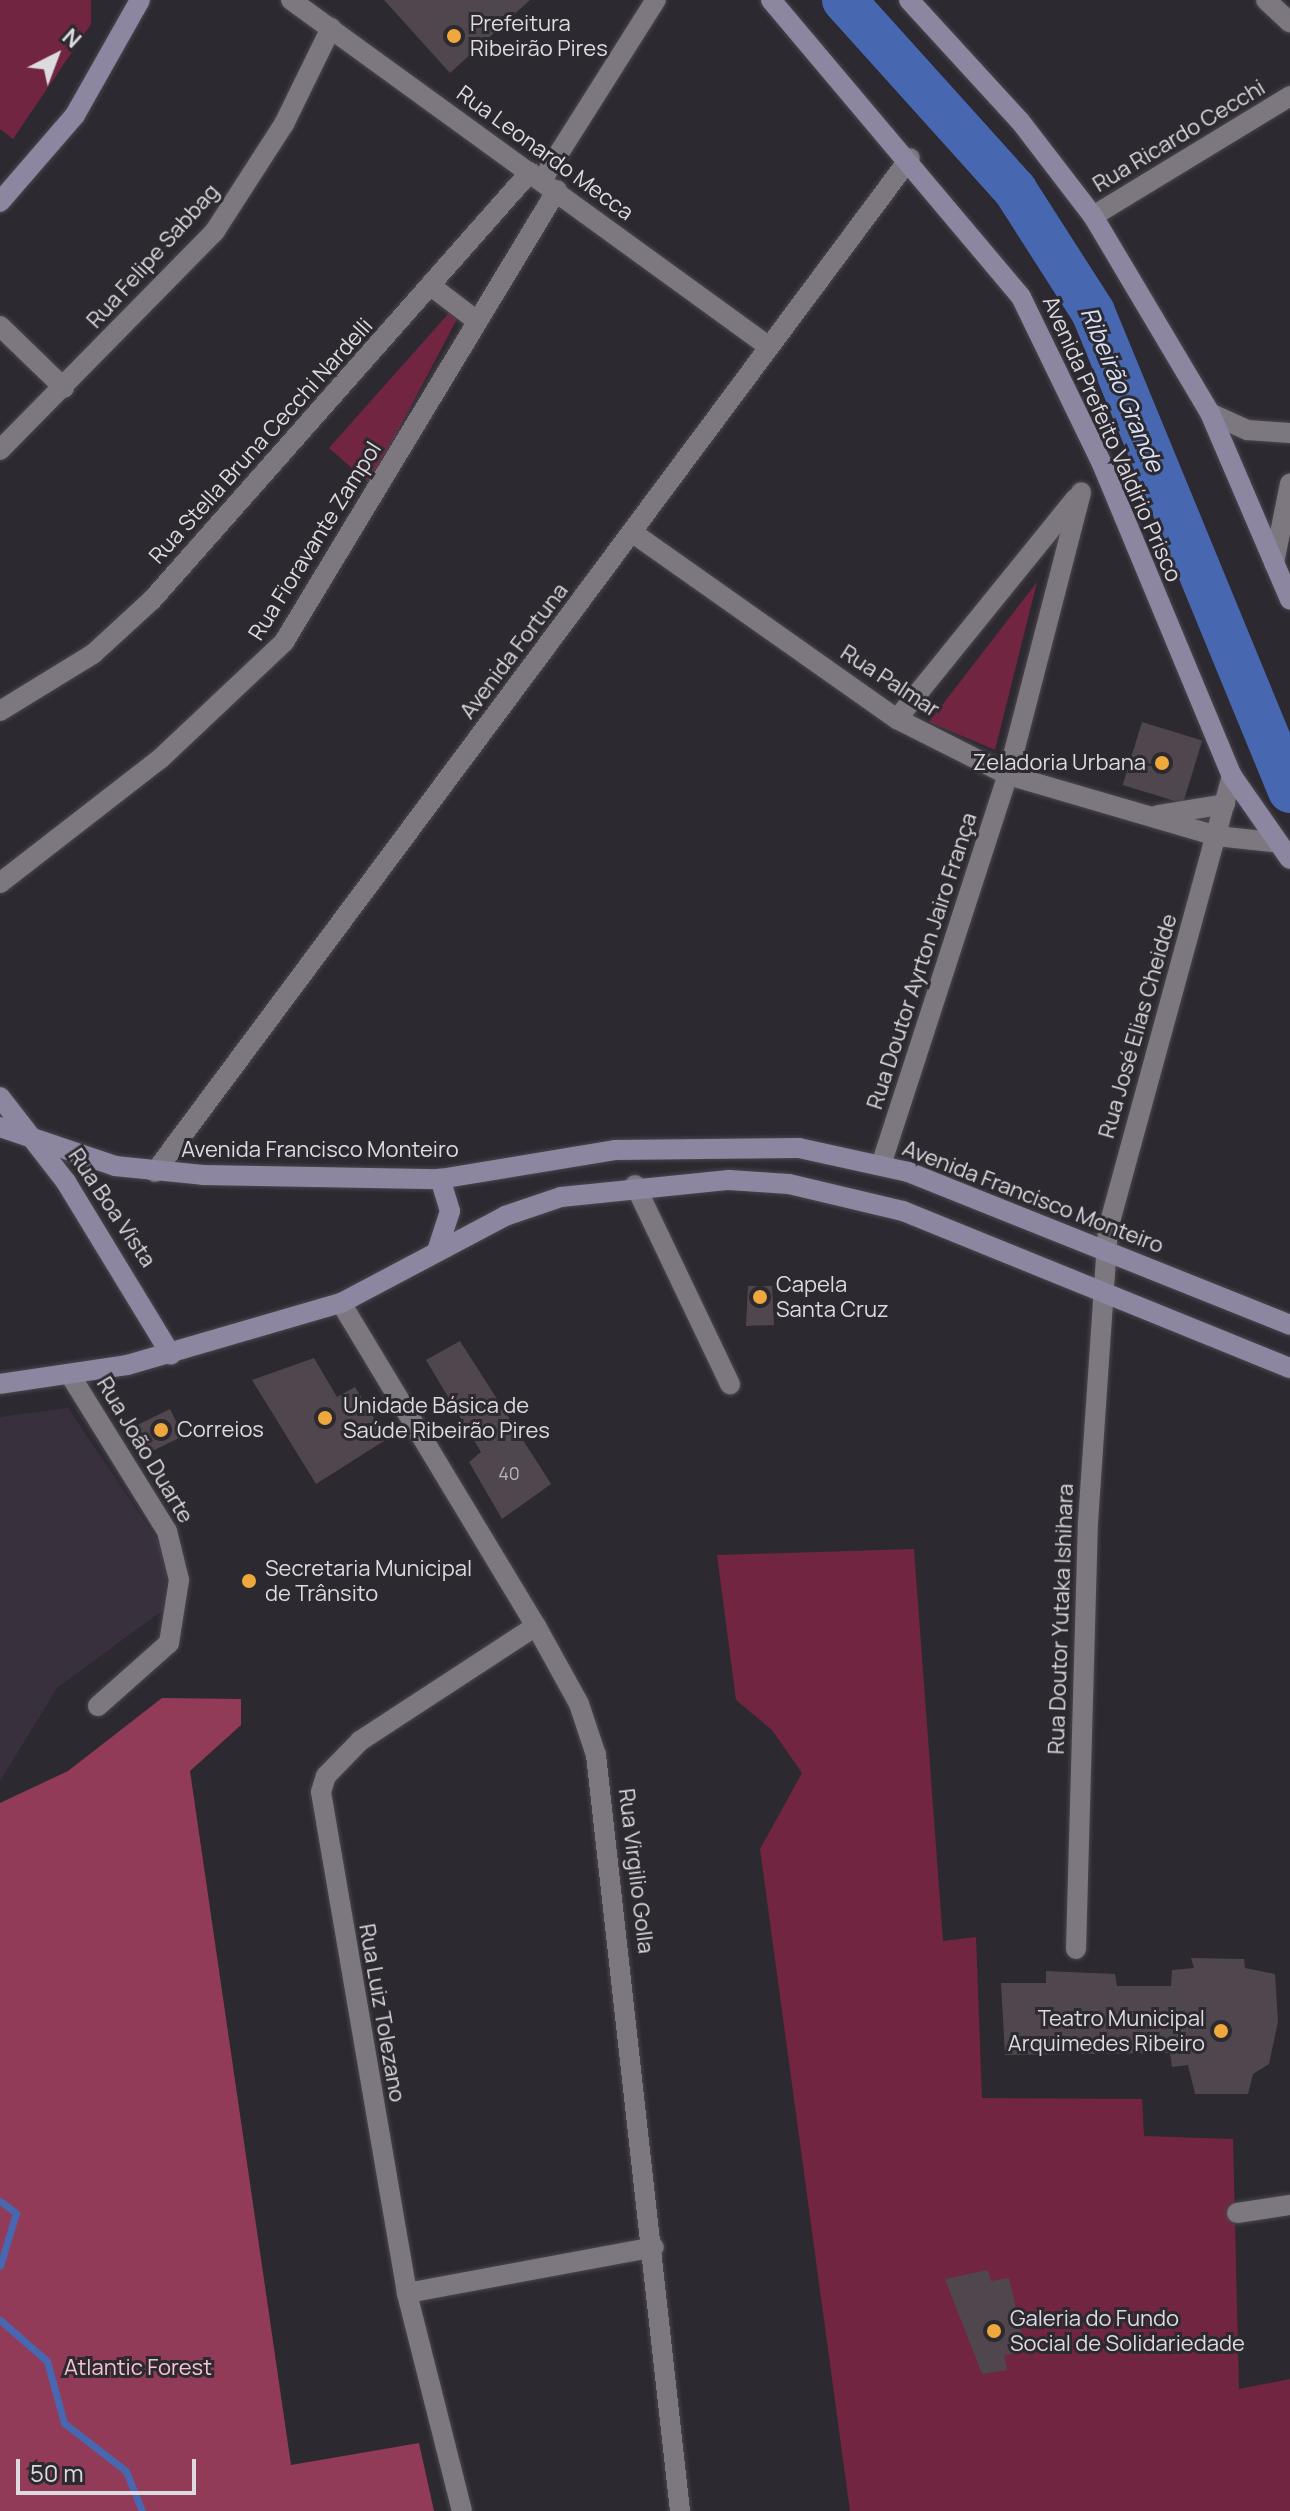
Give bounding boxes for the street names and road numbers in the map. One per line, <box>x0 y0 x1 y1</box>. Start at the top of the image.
street label: Rua Ricardo Cecchi <box>1088 74 1270 198</box>
street label: Rua Leonardo Mecca <box>452 80 638 226</box>
street label: Rua Felipe Sabbag <box>81 179 225 333</box>
street label: Avenida Prefeito Valdírio Prisco <box>1037 292 1187 586</box>
street label: Rua Stella Bruna Cecchi Nardelli <box>144 313 378 569</box>
street label: Rua Fioravante Zampol <box>243 437 387 645</box>
street label: Avenida Fortuna <box>454 578 574 724</box>
street label: Rua Palmar <box>836 639 944 723</box>
street label: Rua Doutor Ayrton Jairo França <box>862 809 982 1113</box>
street label: Rua José Elias Cheidde <box>1093 911 1183 1141</box>
street label: Avenida Francisco Monteiro <box>899 1135 1167 1259</box>
street label: Avenida Francisco Monteiro <box>181 1137 459 1163</box>
street label: Rua Boa Vista <box>63 1144 161 1272</box>
street label: Rua João Duarte <box>91 1372 199 1528</box>
street label: Rua Doutor Yutaka Ishihara <box>1043 1483 1079 1755</box>
street label: Rua Virgilio Golla <box>613 1787 659 1955</box>
street label: Rua Luiz Tolezano <box>353 1922 411 2104</box>

